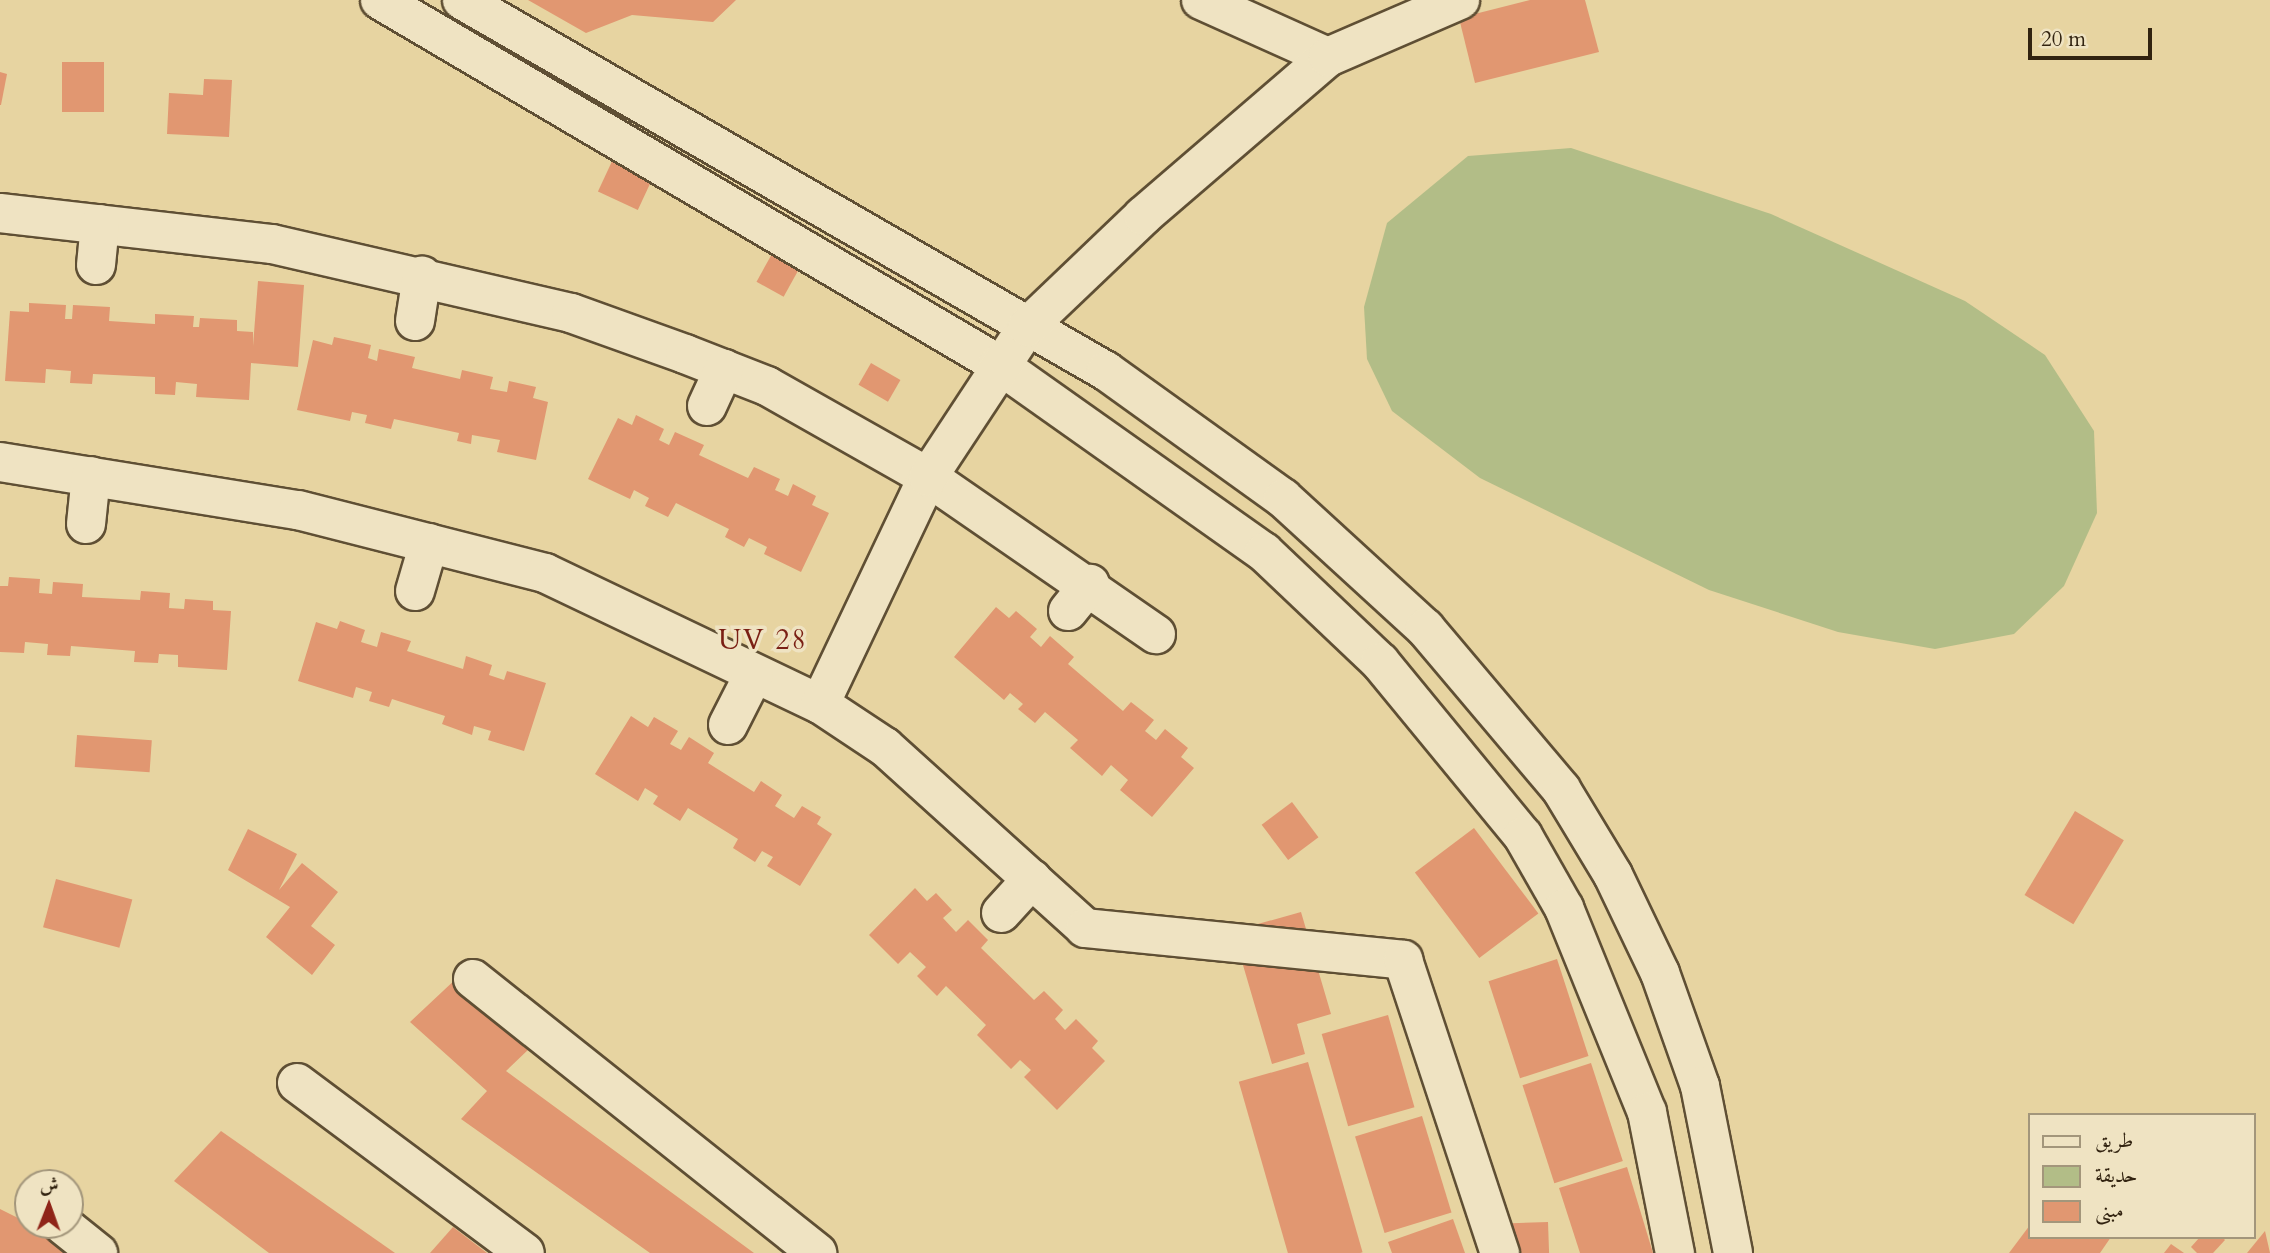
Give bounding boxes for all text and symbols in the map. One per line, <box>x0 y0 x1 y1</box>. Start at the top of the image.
scale bar <box>2032 14 2156 58</box>
text: 20 m <box>2041 25 2086 54</box>
district label: UV 28 <box>719 623 807 657</box>
legend <box>2028 1113 2256 1239</box>
text: طريق <box>2095 1126 2133 1155</box>
text: حديقة <box>2095 1161 2138 1190</box>
north arrow <box>14 1169 84 1239</box>
text: ش <box>40 1172 59 1198</box>
text: مبنى <box>2095 1196 2124 1225</box>

